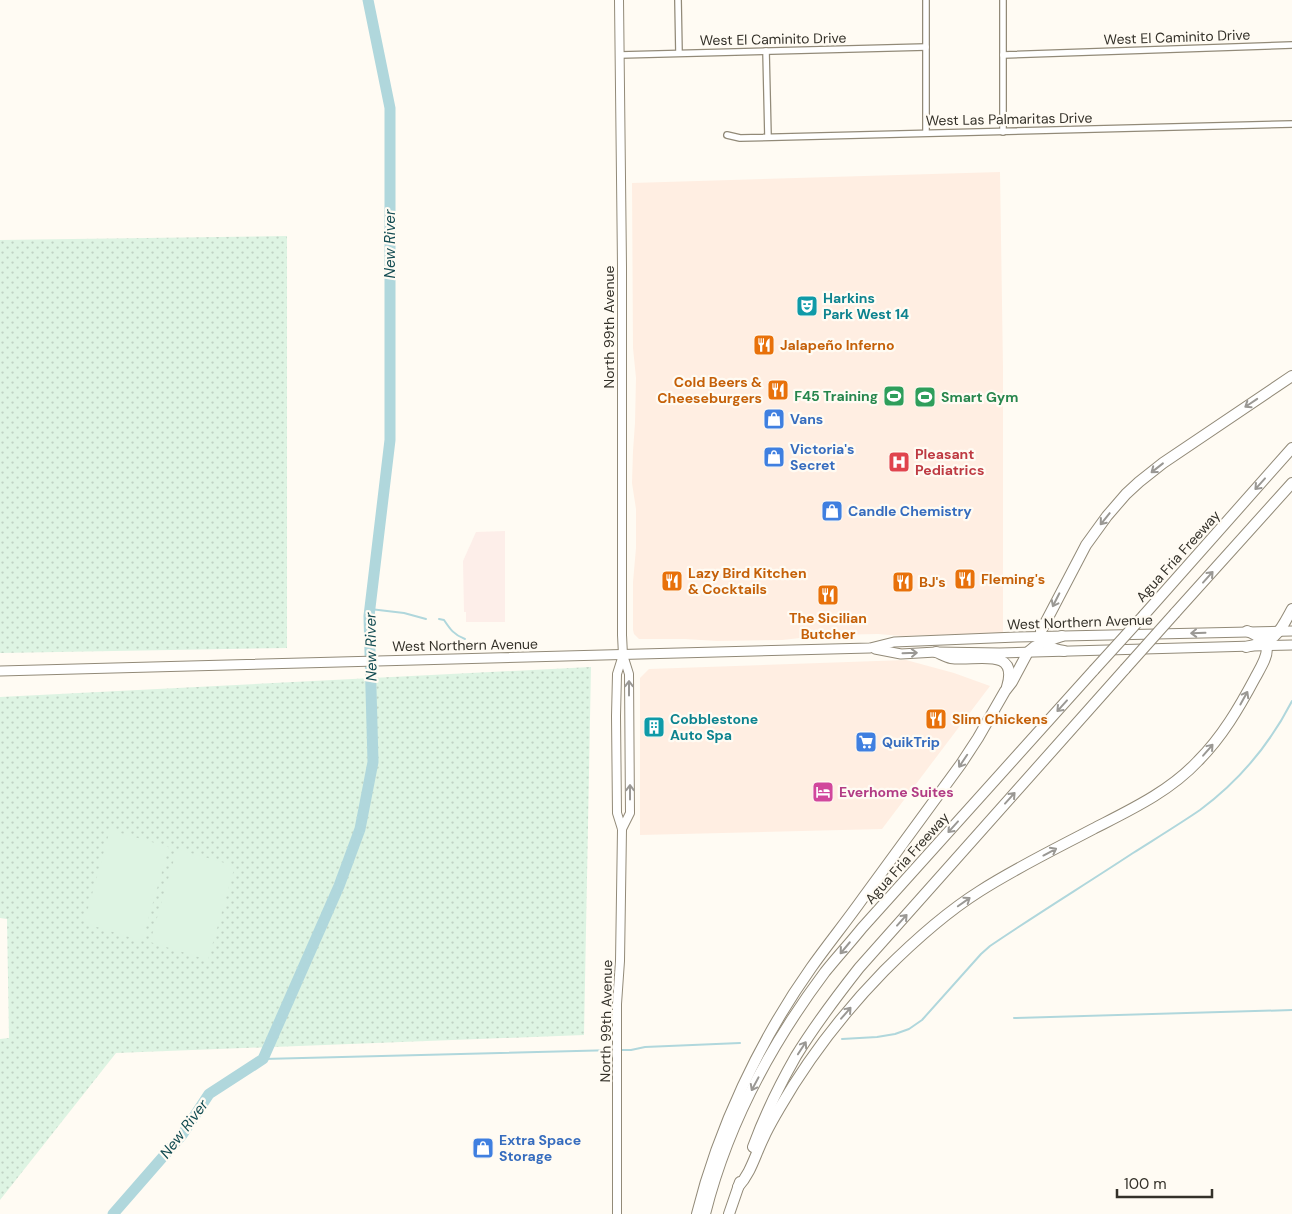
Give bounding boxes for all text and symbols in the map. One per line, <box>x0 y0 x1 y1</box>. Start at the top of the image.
street label: West El Caminito Drive <box>1103 25 1251 49</box>
street label: West El Caminito Drive <box>699 29 847 49</box>
street label: West Las Palmaritas Drive <box>926 109 1093 129</box>
water label: New River <box>380 209 400 278</box>
street label: North 99th Avenue <box>600 266 618 388</box>
place label: Harkins Park West 14 <box>823 289 909 323</box>
theatre icon: Harkins Park West 14 <box>795 294 819 318</box>
restaurant icon: Jalapeño Inferno <box>752 333 776 357</box>
place label: Jalapeño Inferno <box>780 336 894 354</box>
place label: Cold Beers & Cheeseburgers <box>657 373 762 407</box>
restaurant icon: Cold Beers & Cheeseburgers <box>766 378 790 402</box>
sports icon: F45 Training <box>882 384 906 408</box>
sports icon: Smart Gym <box>913 385 937 409</box>
place label: F45 Training <box>794 387 878 405</box>
place label: Smart Gym <box>941 388 1018 406</box>
one-way arrow <box>1245 398 1259 408</box>
shop icon: Vans <box>762 407 786 431</box>
place label: Vans <box>790 410 823 428</box>
place label: Victoria's Secret <box>790 440 855 474</box>
shop icon: Victoria's Secret <box>762 445 786 469</box>
place label: Pleasant Pediatrics <box>915 445 984 479</box>
hospital icon: Pleasant Pediatrics <box>887 450 911 474</box>
one-way arrow <box>1150 463 1164 473</box>
one-way arrow <box>1254 478 1265 491</box>
shop icon: Candle Chemistry <box>820 499 844 523</box>
place label: Candle Chemistry <box>848 502 972 520</box>
street label: Agua Fria Freeway <box>1132 506 1224 606</box>
one-way arrow <box>1099 512 1110 525</box>
place label: Lazy Bird Kitchen & Cocktails <box>688 564 807 598</box>
restaurant icon: Fleming's <box>953 567 977 591</box>
restaurant icon: Lazy Bird Kitchen & Cocktails <box>660 569 684 593</box>
restaurant icon: BJ's <box>891 570 915 594</box>
place label: Fleming's <box>981 570 1045 588</box>
one-way arrow <box>1202 571 1214 584</box>
place label: BJ's <box>919 573 946 591</box>
restaurant icon: The Sicilian Butcher <box>816 583 840 607</box>
one-way arrow <box>1051 592 1060 607</box>
place label: The Sicilian Butcher <box>789 609 867 643</box>
street label: West Northern Avenue <box>1007 610 1153 634</box>
water label: New River <box>360 612 382 682</box>
one-way arrow <box>1190 628 1206 637</box>
street label: West Northern Avenue <box>392 635 538 655</box>
one-way arrow <box>902 649 918 658</box>
one-way arrow <box>624 680 634 696</box>
one-way arrow <box>1239 690 1249 705</box>
one-way arrow <box>1056 700 1068 713</box>
restaurant icon: Slim Chickens <box>924 707 948 731</box>
place label: Cobblestone Auto Spa <box>670 710 758 744</box>
place label: Slim Chickens <box>952 710 1048 728</box>
building icon: Cobblestone Auto Spa <box>642 715 666 739</box>
supermarket icon: QuikTrip <box>854 730 878 754</box>
place label: QuikTrip <box>882 733 940 751</box>
one-way arrow <box>1202 744 1213 757</box>
one-way arrow <box>958 753 968 767</box>
hotel icon: Everhome Suites <box>811 780 835 804</box>
place label: Everhome Suites <box>839 783 954 801</box>
one-way arrow <box>625 784 635 800</box>
one-way arrow <box>1004 792 1015 805</box>
street label: Agua Fria Freeway <box>861 808 953 908</box>
one-way arrow <box>948 821 959 834</box>
one-way arrow <box>1042 847 1057 857</box>
one-way arrow <box>957 897 971 907</box>
one-way arrow <box>896 913 907 926</box>
one-way arrow <box>840 942 851 955</box>
street label: North 99th Avenue <box>596 959 616 1083</box>
one-way arrow <box>840 1006 852 1019</box>
one-way arrow <box>797 1041 807 1055</box>
one-way arrow <box>750 1076 760 1090</box>
water label: New River <box>155 1095 213 1163</box>
place label: Extra Space Storage <box>499 1131 581 1165</box>
shop icon: Extra Space Storage <box>471 1136 495 1160</box>
scale bar <box>1117 1166 1212 1198</box>
text: 100 m <box>1124 1174 1167 1194</box>

